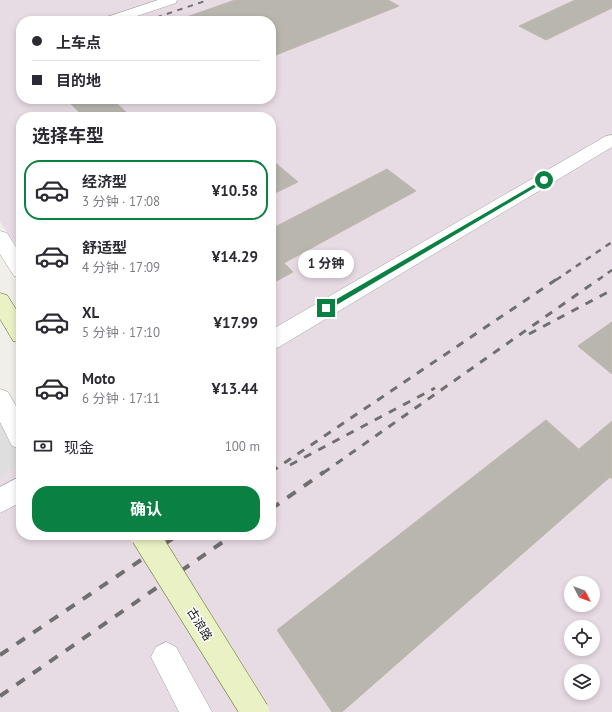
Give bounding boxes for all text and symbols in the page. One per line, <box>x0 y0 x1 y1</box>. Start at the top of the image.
text: 上车点 <box>56 33 101 52</box>
text: 目的地 <box>56 71 101 90</box>
text: 选择车型 <box>32 124 104 147</box>
route start <box>535 171 553 189</box>
icon: car <box>34 172 70 208</box>
text: 经济型 <box>82 172 127 191</box>
text: ¥10.58 <box>212 181 258 200</box>
text: 3 分钟 · 17:08 <box>82 193 160 210</box>
icon: car <box>34 238 70 274</box>
text: 舒适型 <box>82 238 127 257</box>
text: ¥14.29 <box>212 247 258 266</box>
callout: 1 分钟 <box>298 250 354 278</box>
text: 1 分钟 <box>308 255 344 272</box>
text: 4 分钟 · 17:09 <box>82 259 160 276</box>
route end <box>317 299 335 317</box>
text: XL <box>82 303 99 322</box>
icon: car <box>34 304 70 340</box>
text: ¥17.99 <box>214 313 258 332</box>
text: 5 分钟 · 17:10 <box>82 324 160 341</box>
text: Moto <box>82 369 115 388</box>
icon: car <box>34 370 70 406</box>
text: ¥13.44 <box>212 379 258 398</box>
text: 6 分钟 · 17:11 <box>82 390 160 407</box>
icon: cash <box>32 435 54 457</box>
text: 现金 <box>64 438 94 457</box>
text: 100 m <box>225 438 260 455</box>
button: 确认 <box>32 486 260 532</box>
north arrow <box>564 576 600 612</box>
map controls <box>564 576 600 700</box>
street label: 古浪路 <box>184 605 216 643</box>
button: locate <box>564 620 600 656</box>
button: layers <box>564 664 600 700</box>

